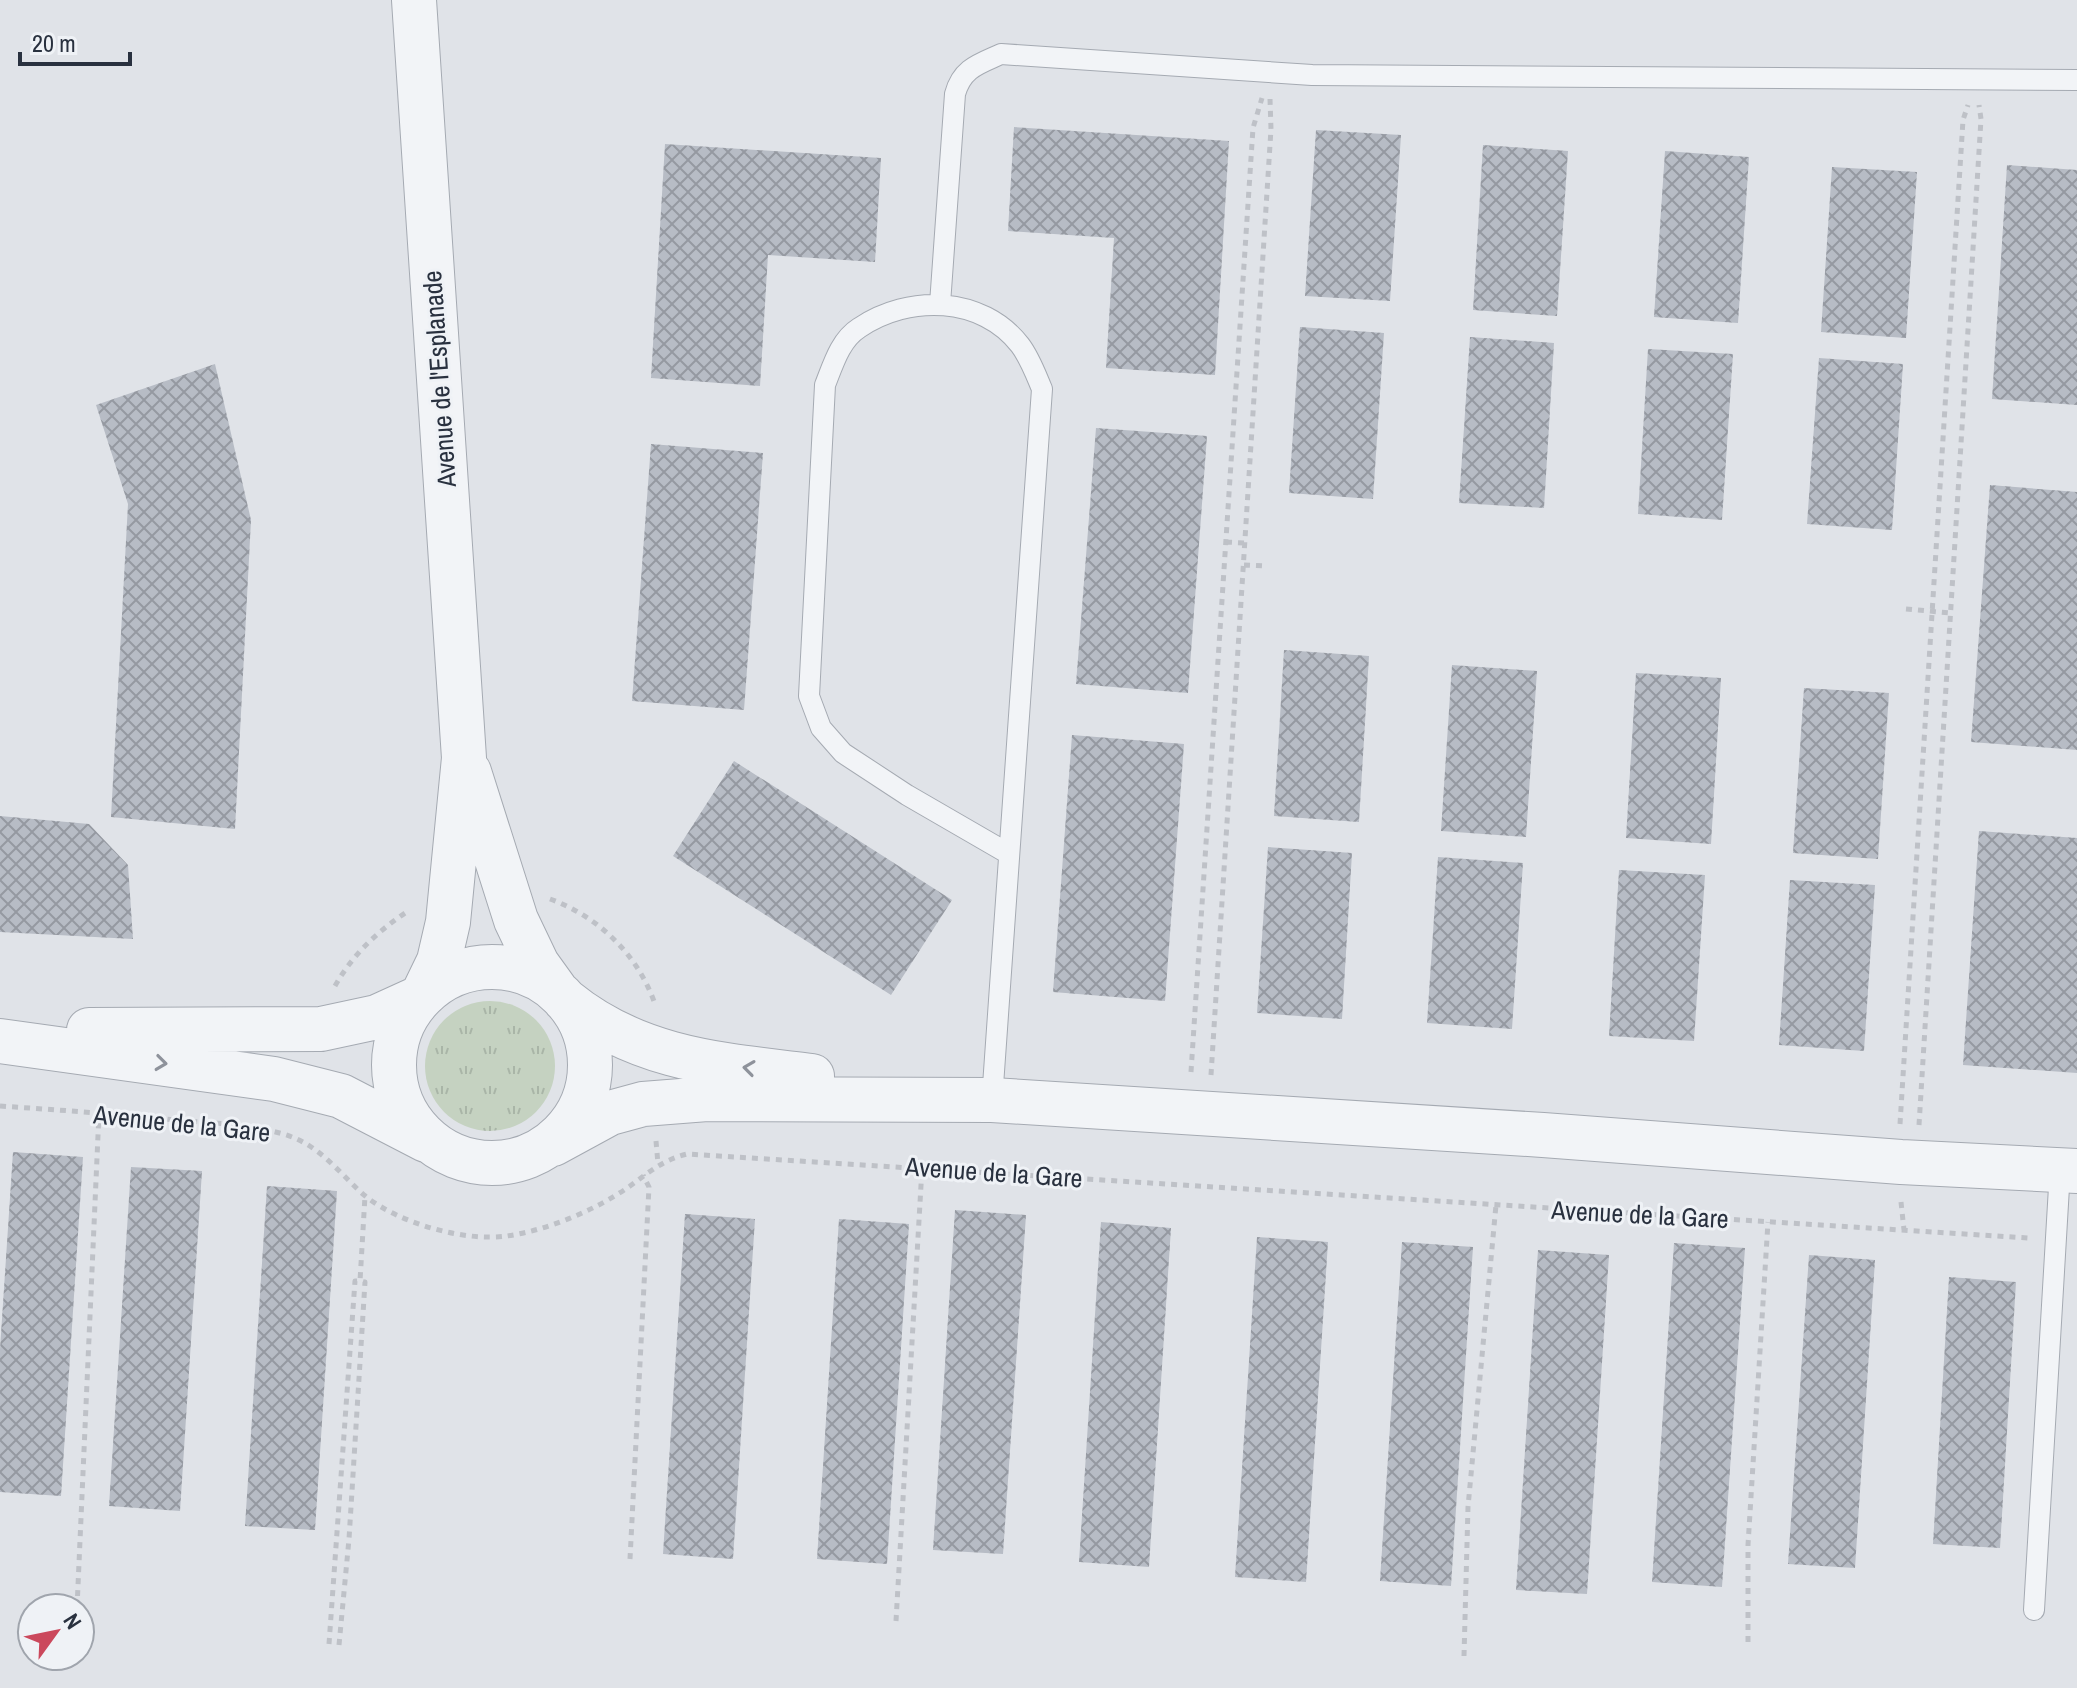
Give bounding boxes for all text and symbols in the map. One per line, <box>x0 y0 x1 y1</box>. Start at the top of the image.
scale bar <box>20 16 130 66</box>
text: 20 m <box>32 27 76 59</box>
street label: Avenue de l'Esplanade <box>414 270 464 489</box>
one-way arrow <box>154 1054 167 1071</box>
one-way arrow <box>742 1060 755 1077</box>
street label: Avenue de la Gare <box>91 1096 272 1150</box>
street label: Avenue de la Gare <box>903 1148 1084 1196</box>
street label: Avenue de la Gare <box>1549 1192 1730 1236</box>
north arrow <box>16 1592 96 1672</box>
text: N <box>57 1607 89 1635</box>

